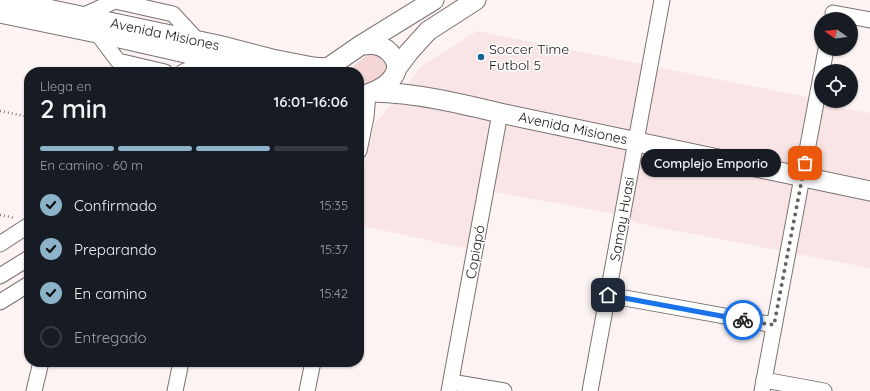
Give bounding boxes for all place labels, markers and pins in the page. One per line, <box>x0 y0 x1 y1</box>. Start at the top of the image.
place label: Soccer Time Futbol 5 <box>489 40 569 74</box>
marker: Soccer Time Futbol 5 <box>476 52 486 62</box>
pin <box>788 146 822 180</box>
callout: Complejo Emporio <box>641 149 781 177</box>
pin <box>591 278 625 312</box>

